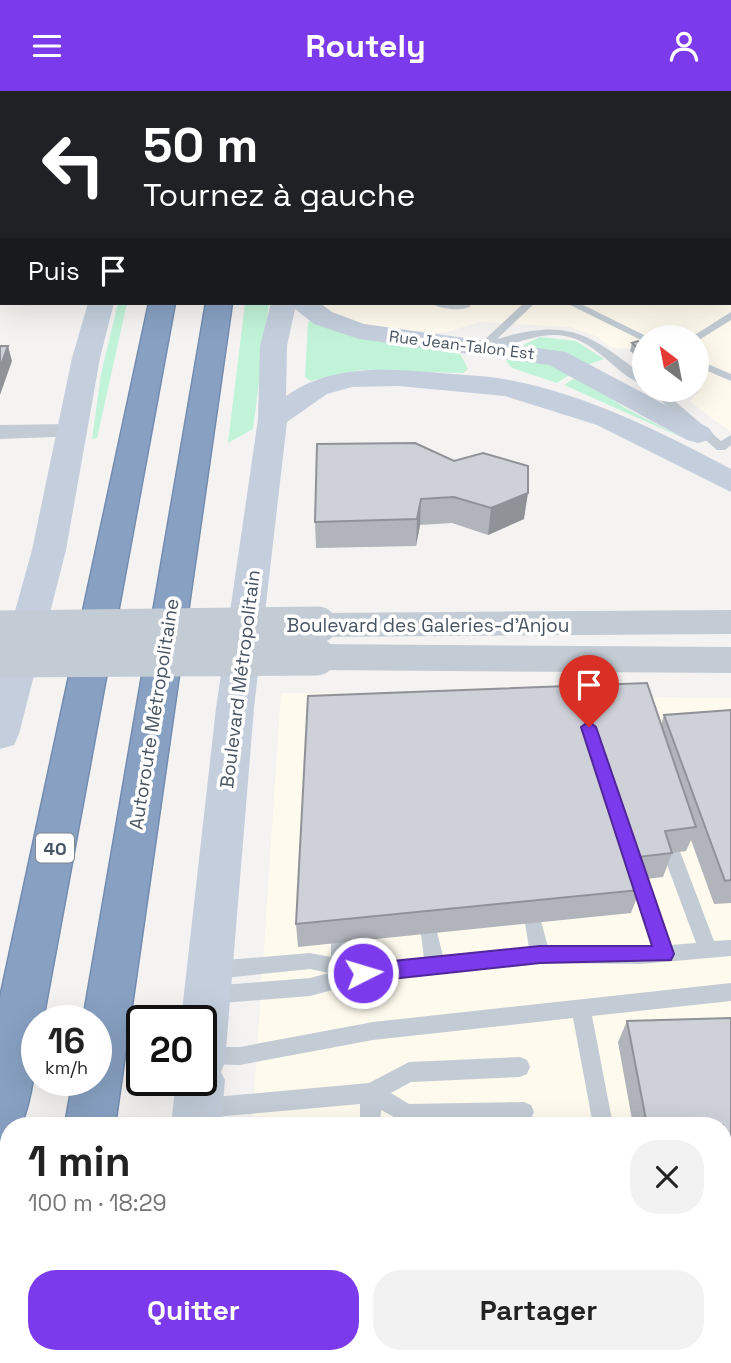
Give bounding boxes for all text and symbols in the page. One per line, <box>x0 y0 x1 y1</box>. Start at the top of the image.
text: Routely <box>305 26 426 66</box>
icon: menu <box>28 27 66 65</box>
icon: person <box>665 27 703 65</box>
text: 50 m <box>143 114 258 176</box>
icon: left <box>28 119 119 210</box>
text: Tournez à gauche <box>143 175 415 215</box>
icon: arrive <box>94 252 132 290</box>
text: Puis <box>28 254 80 288</box>
north arrow <box>632 325 709 403</box>
map controls <box>632 325 709 402</box>
street label: Rue Jean-Talon Est <box>388 326 536 364</box>
street label: Boulevard Métropolitain <box>214 568 266 790</box>
street label: Autoroute Métropolitaine <box>123 597 185 831</box>
street label: Boulevard des Galeries-d'Anjou <box>287 613 569 638</box>
pin <box>559 655 619 727</box>
icon: arrive <box>570 666 608 704</box>
road number: 40 <box>36 833 74 863</box>
position arrow <box>326 936 400 1010</box>
speed limit sign: 20 <box>126 1005 217 1096</box>
text: 16 <box>48 1019 85 1063</box>
text: km/h <box>45 1056 88 1079</box>
text: 1 min <box>28 1135 131 1188</box>
button: close <box>630 1140 704 1214</box>
text: 100 m · 18:29 <box>28 1188 167 1218</box>
button: Quitter <box>28 1270 359 1350</box>
button: Partager <box>373 1270 704 1350</box>

